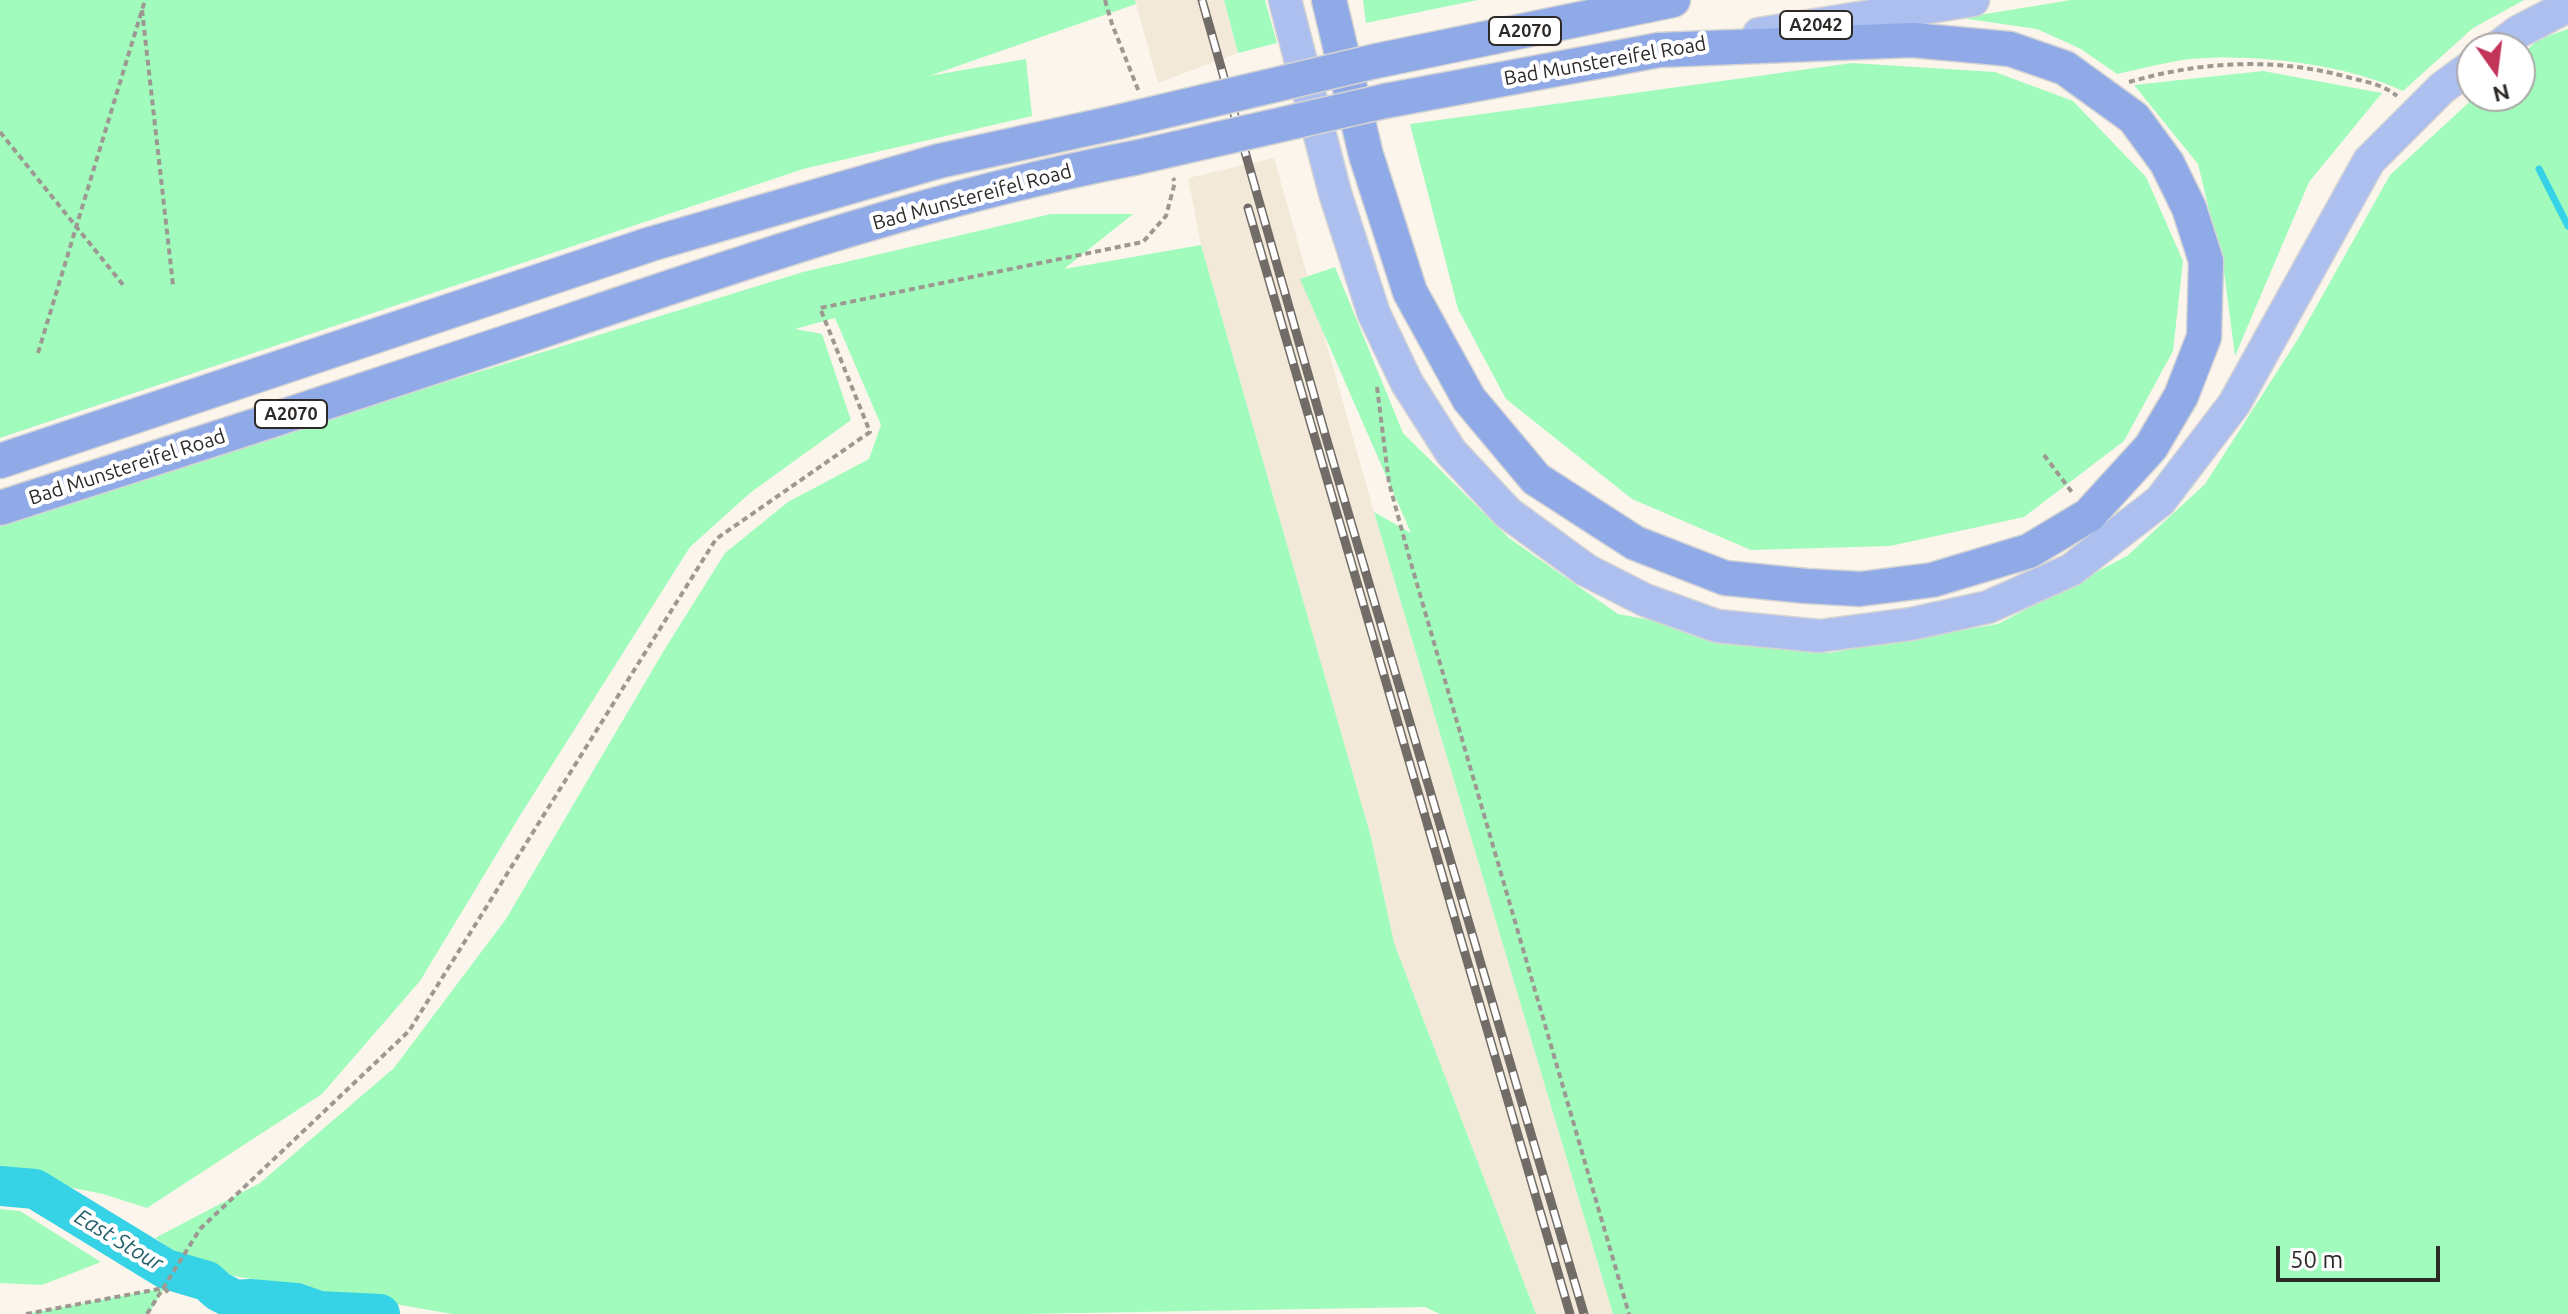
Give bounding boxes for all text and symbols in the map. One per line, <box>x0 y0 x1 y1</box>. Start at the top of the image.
road number: A2042 <box>1780 11 1852 39</box>
road number: A2070 <box>1489 17 1561 45</box>
street label: Bad Munstereifel Road <box>1502 31 1708 91</box>
north arrow <box>2456 32 2536 112</box>
text: N <box>2490 80 2512 108</box>
street label: Bad Munstereifel Road <box>870 159 1074 235</box>
road number: A2070 <box>255 400 327 428</box>
street label: Bad Munstereifel Road <box>26 424 228 510</box>
water label: East Stour <box>70 1203 168 1277</box>
scale bar <box>2280 1230 2444 1280</box>
text: 50 m <box>2290 1246 2343 1273</box>

